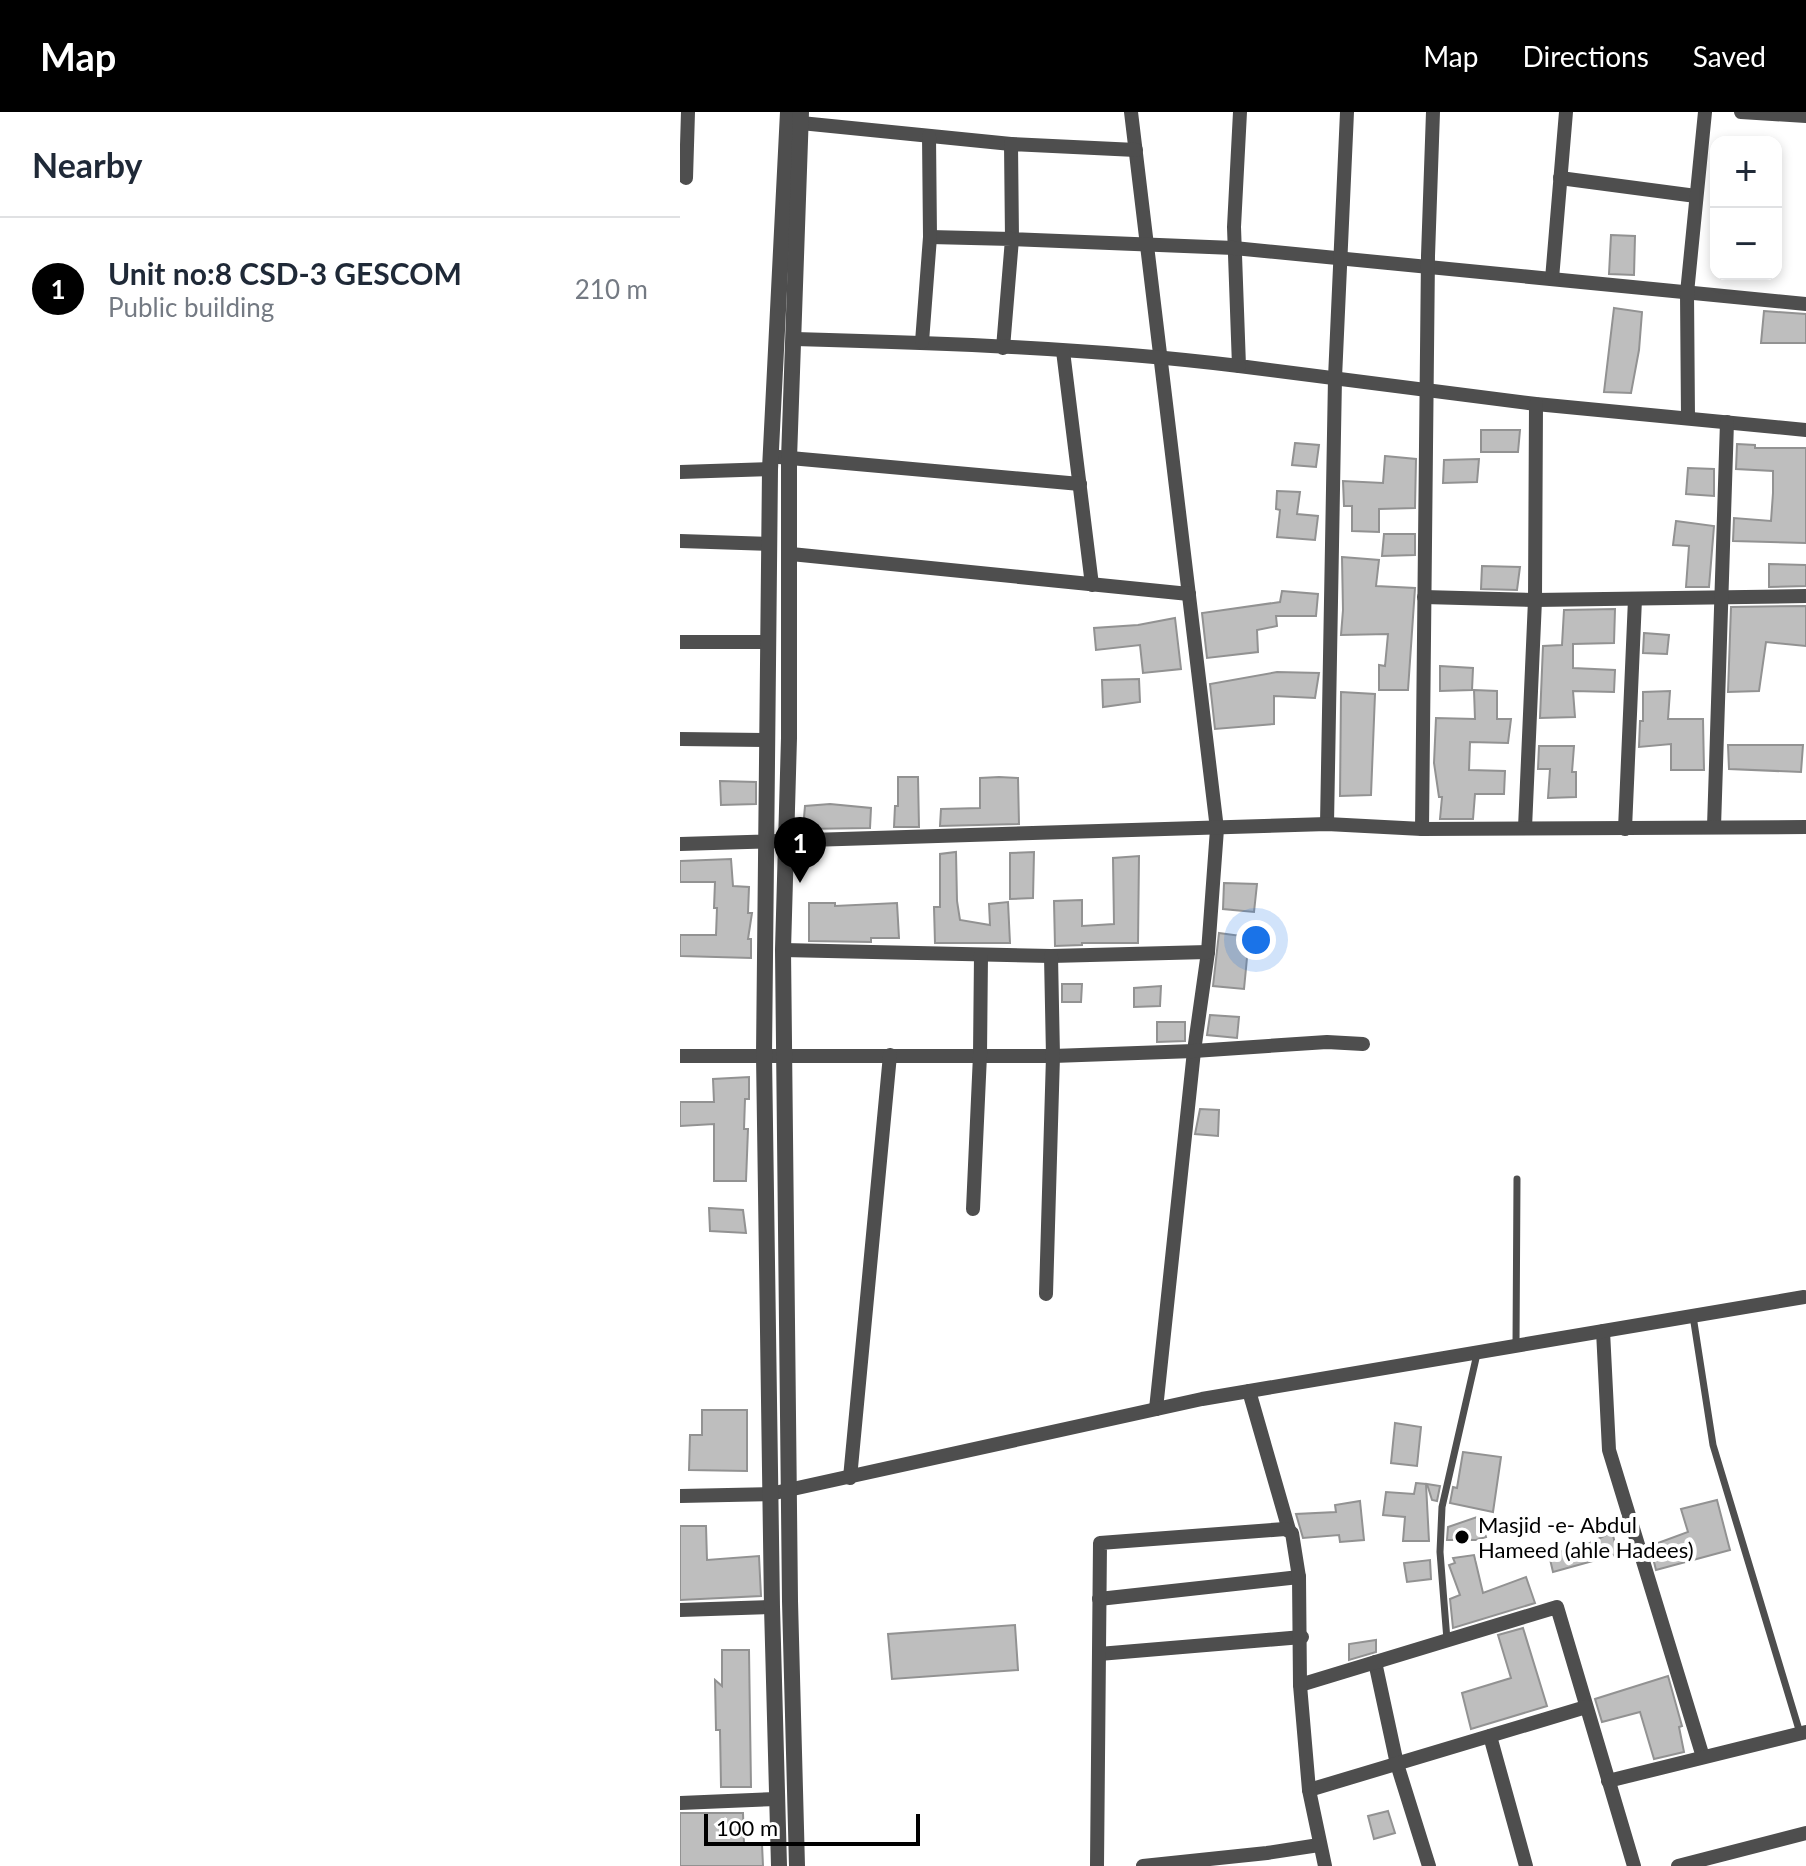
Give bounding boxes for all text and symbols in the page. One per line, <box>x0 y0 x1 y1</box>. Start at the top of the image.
text: Map <box>40 33 116 79</box>
text: Map <box>1423 39 1478 73</box>
text: Directions <box>1522 39 1649 73</box>
text: Saved <box>1693 39 1766 73</box>
map controls <box>1710 136 1782 280</box>
button: + <box>1710 136 1782 208</box>
text: Nearby <box>32 144 143 185</box>
button: − <box>1710 208 1782 280</box>
text: Unit no:8 CSD-3 GESCOM <box>108 255 462 291</box>
text: 1 <box>50 273 66 305</box>
text: 210 m <box>575 273 648 305</box>
text: Public building <box>108 291 274 323</box>
pin: 1 <box>774 817 826 883</box>
your location <box>1236 920 1276 960</box>
place label: Masjid -e- Abdul Hameed (ahle Hadees) <box>1478 1511 1694 1563</box>
marker: Masjid -e- Abdul Hameed (ahle Hadees) <box>1453 1528 1471 1546</box>
scale bar <box>704 1810 920 1846</box>
text: 100 m <box>716 1814 778 1841</box>

